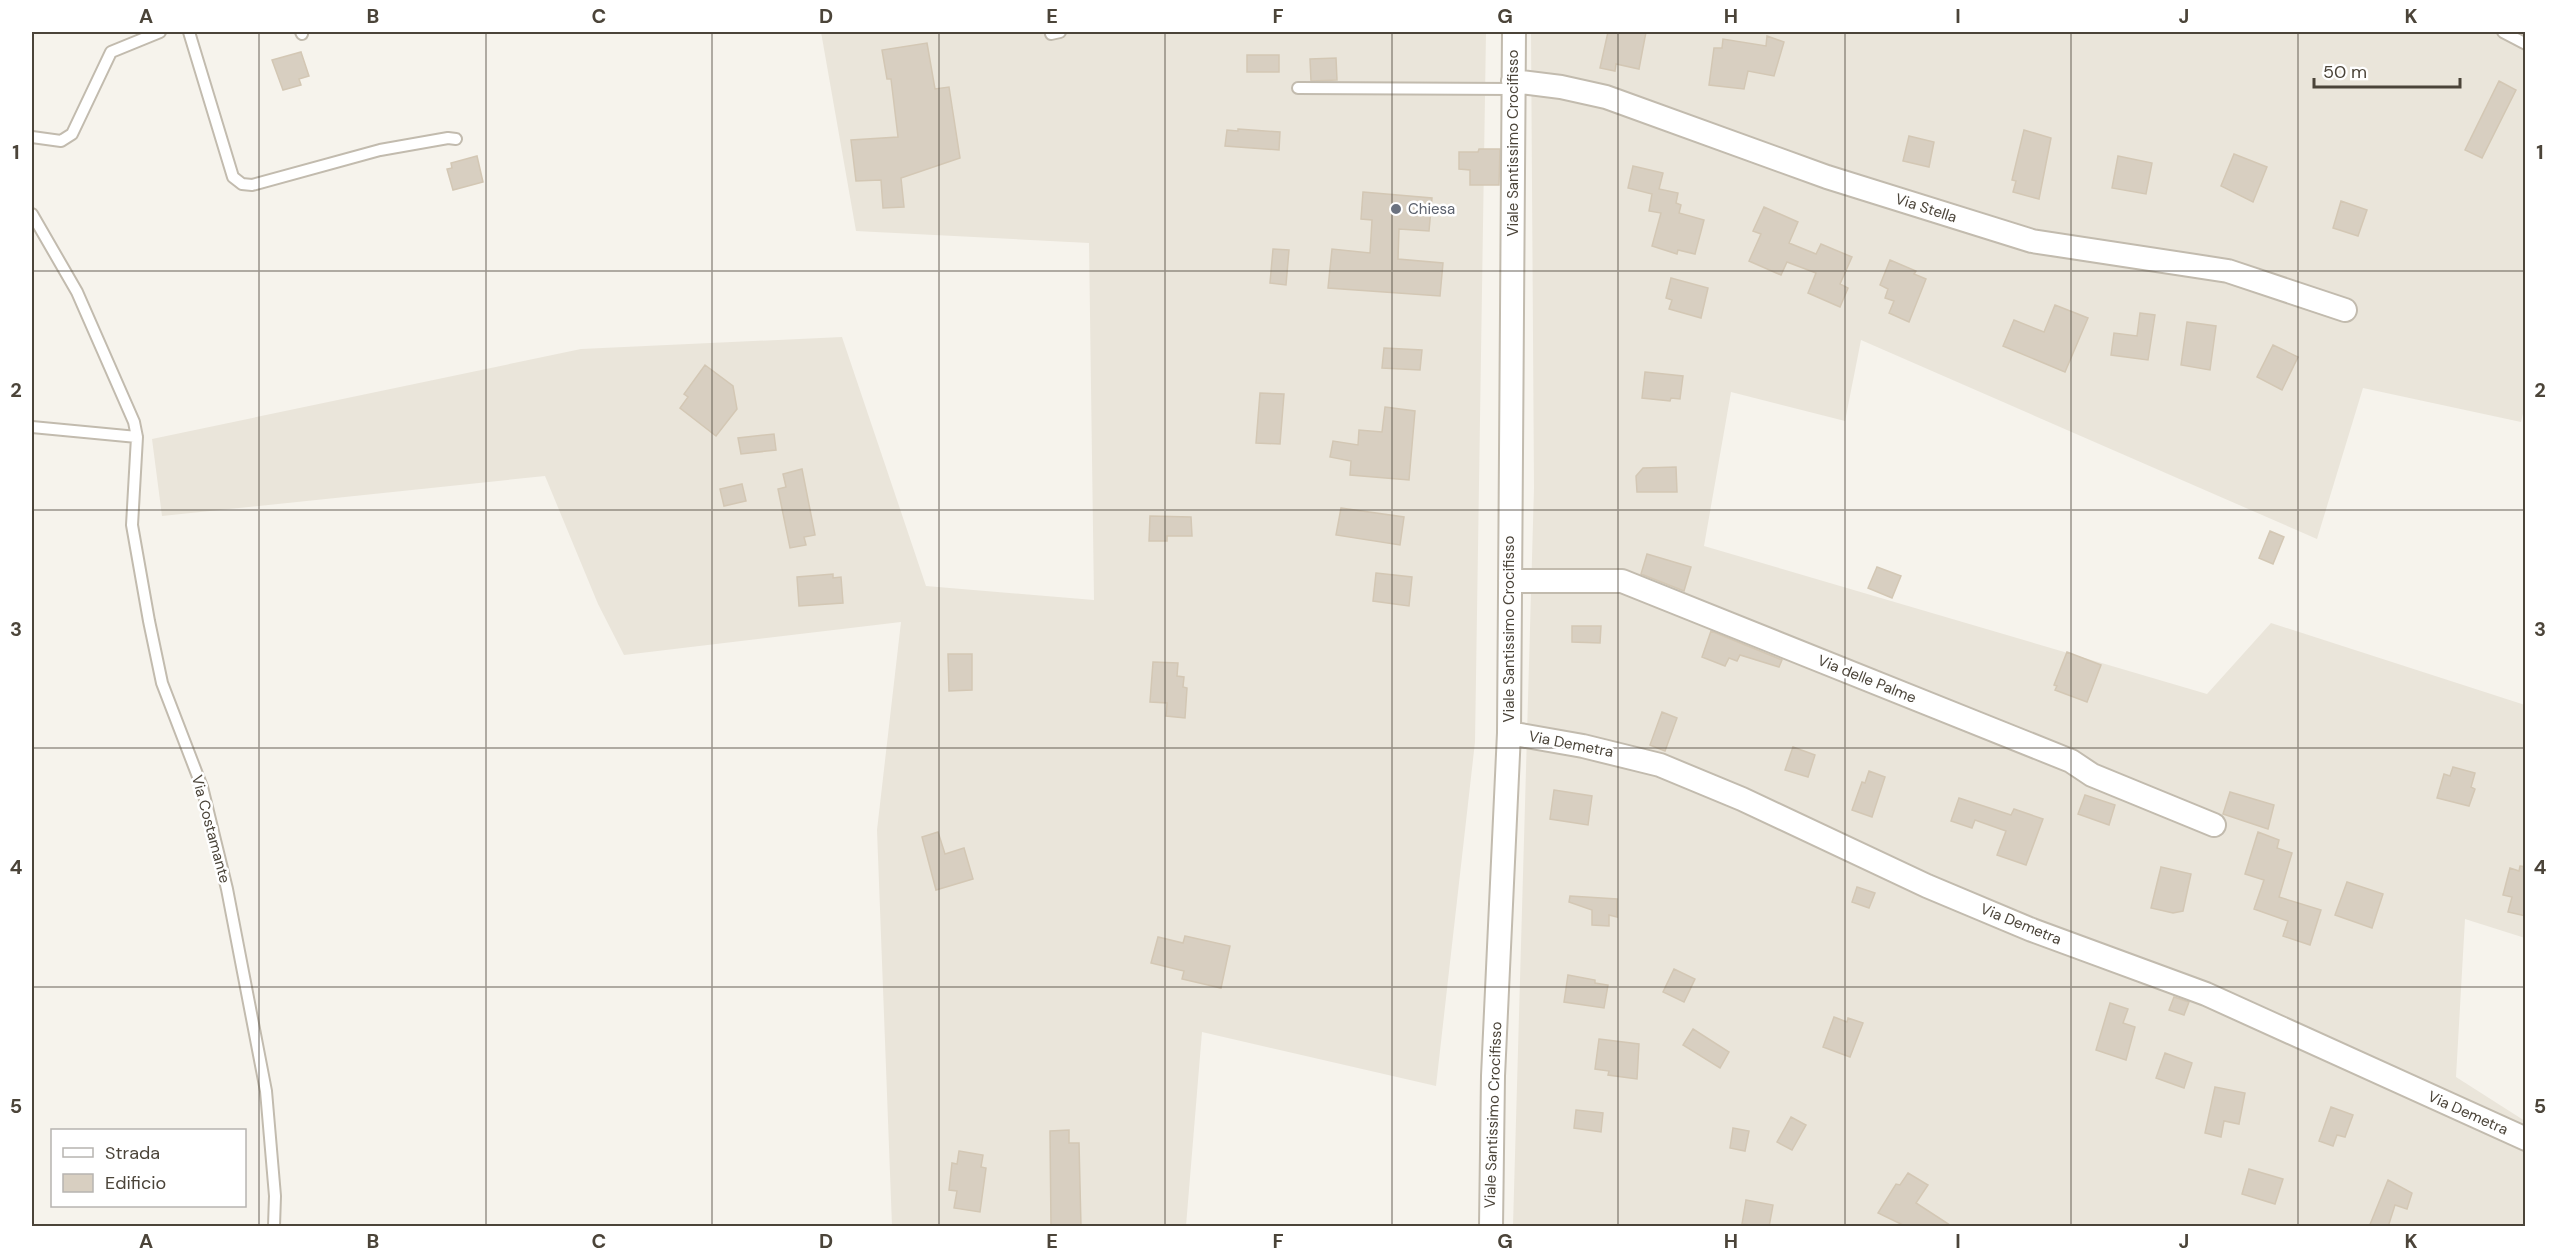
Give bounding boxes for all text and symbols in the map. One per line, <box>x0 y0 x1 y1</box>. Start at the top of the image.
text: A <box>139 3 153 29</box>
text: B <box>367 3 379 29</box>
text: C <box>592 3 606 29</box>
text: D <box>819 3 833 29</box>
text: E <box>1046 3 1058 29</box>
text: F <box>1272 3 1284 29</box>
text: G <box>1497 3 1513 29</box>
text: H <box>1724 3 1738 29</box>
text: I <box>1955 3 1961 29</box>
text: J <box>2179 3 2189 29</box>
text: K <box>2404 3 2418 29</box>
street label: Viale Santissimo Crocifisso <box>1503 49 1523 237</box>
scale bar <box>2314 51 2460 89</box>
text: 50 m <box>2323 60 2367 84</box>
text: 1 <box>12 139 20 165</box>
text: 1 <box>2536 139 2544 165</box>
street label: Via Stella <box>1893 189 1959 227</box>
place label: Chiesa <box>1408 199 1455 219</box>
marker: Chiesa <box>1389 202 1403 216</box>
text: 2 <box>10 377 22 403</box>
text: 2 <box>2534 377 2546 403</box>
street label: Viale Santissimo Crocifisso <box>1499 535 1519 723</box>
text: 3 <box>10 616 22 642</box>
text: 3 <box>2534 616 2546 642</box>
street label: Via delle Palme <box>1815 650 1919 708</box>
street label: Via Demetra <box>1527 726 1615 762</box>
street label: Via Costamante <box>187 773 235 885</box>
text: 4 <box>10 854 23 880</box>
text: 4 <box>2534 854 2547 880</box>
street label: Via Demetra <box>1977 899 2065 949</box>
street label: Viale Santissimo Crocifisso <box>1480 1021 1506 1209</box>
street label: Via Demetra <box>2425 1086 2511 1140</box>
text: 5 <box>10 1093 22 1119</box>
text: 5 <box>2534 1093 2546 1119</box>
legend <box>51 1129 246 1207</box>
text: Strada <box>105 1141 160 1165</box>
text: Edificio <box>105 1171 166 1195</box>
text: A <box>139 1228 153 1254</box>
text: B <box>367 1228 379 1254</box>
text: C <box>592 1228 606 1254</box>
text: D <box>819 1228 833 1254</box>
text: E <box>1046 1228 1058 1254</box>
text: F <box>1272 1228 1284 1254</box>
text: G <box>1497 1228 1513 1254</box>
text: H <box>1724 1228 1738 1254</box>
text: I <box>1955 1228 1961 1254</box>
text: J <box>2179 1228 2189 1254</box>
text: K <box>2404 1228 2418 1254</box>

